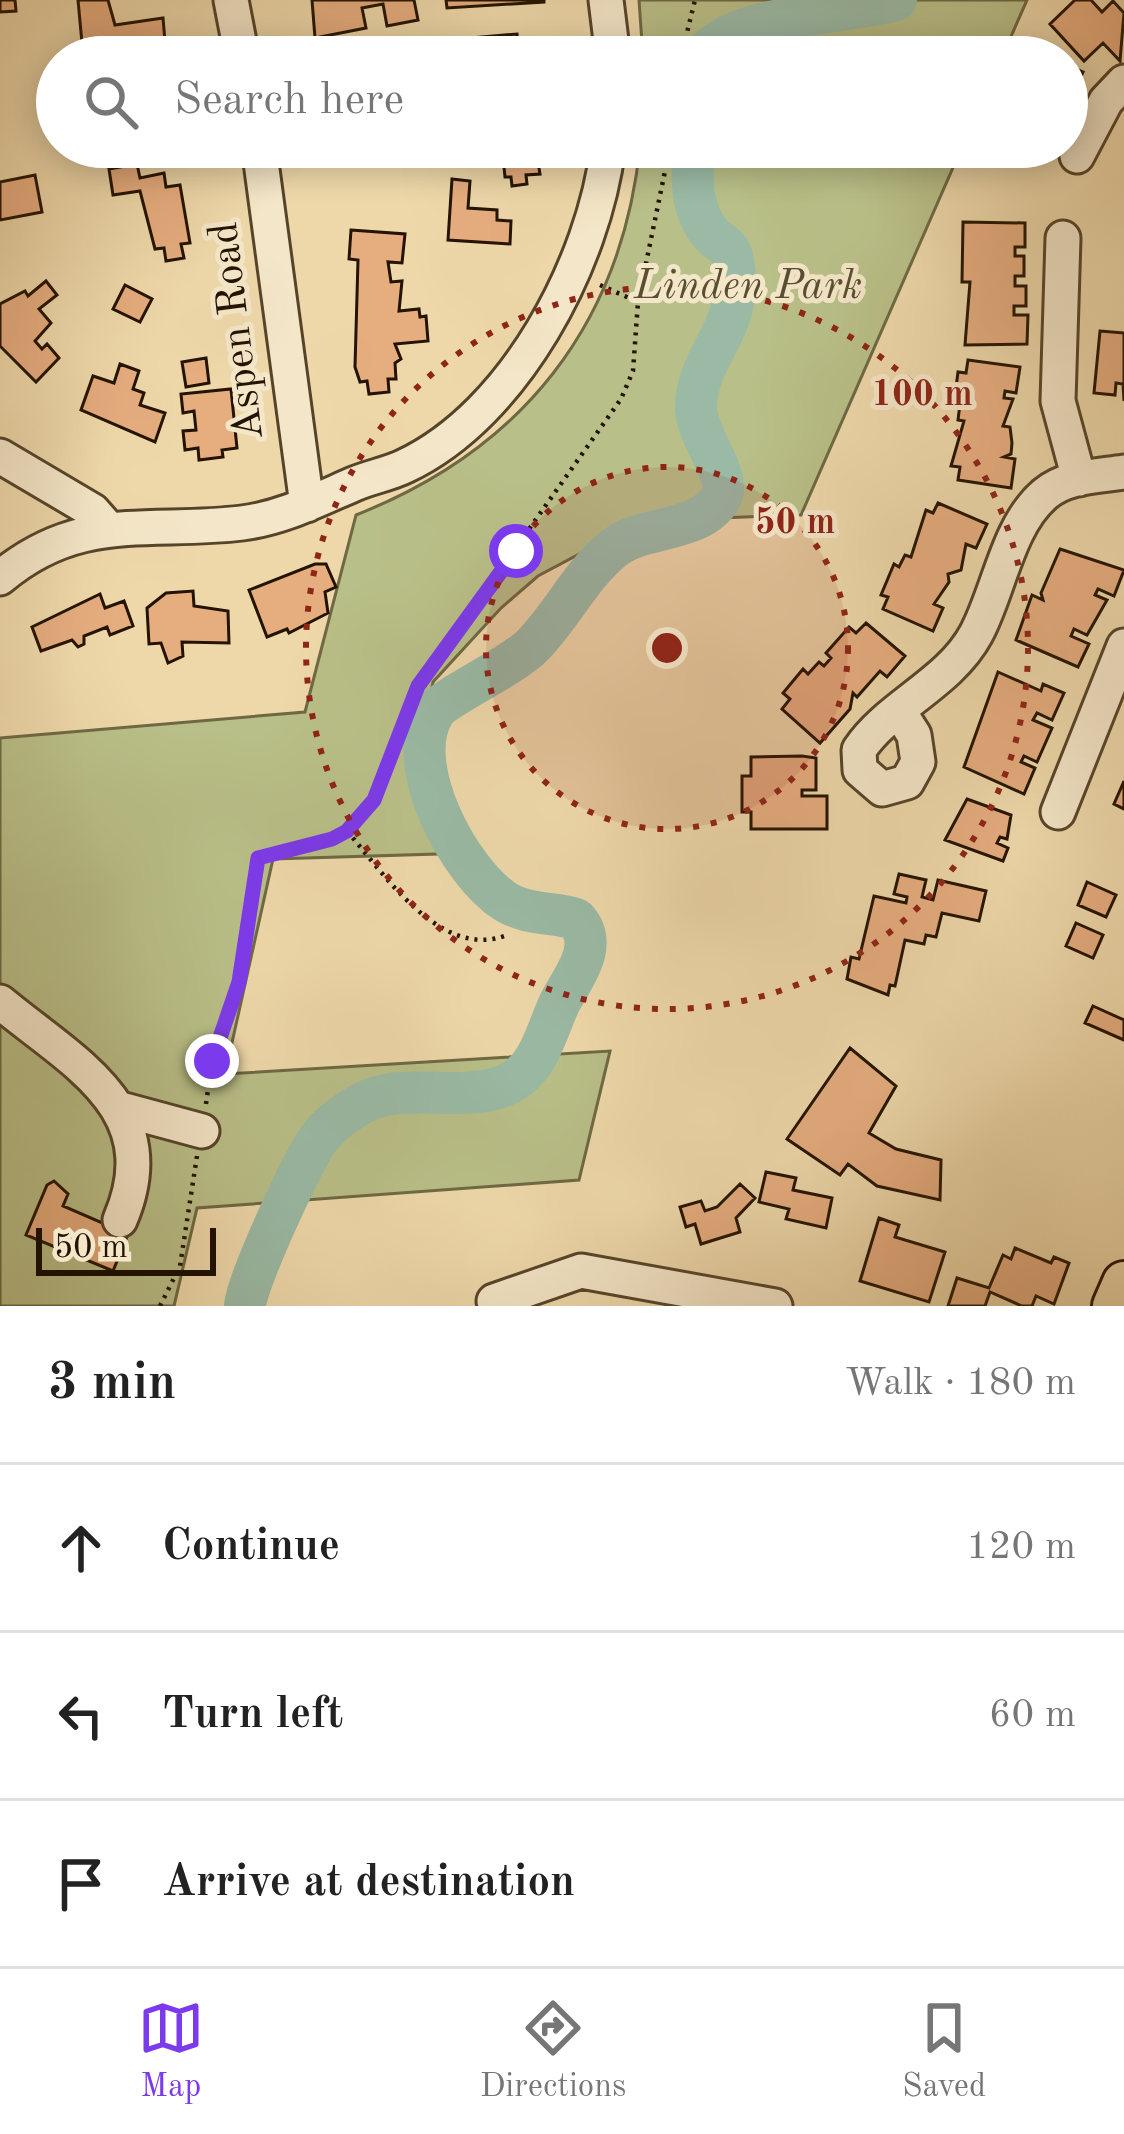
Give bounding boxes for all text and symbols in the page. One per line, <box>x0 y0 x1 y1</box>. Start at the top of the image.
search box <box>36 36 1088 168</box>
icon: search <box>78 69 144 135</box>
text: Search here <box>174 79 404 124</box>
street label: Aspen Road <box>204 220 272 442</box>
park label: Linden Park <box>633 266 862 308</box>
text: 100 m <box>871 378 973 414</box>
text: 50 m <box>755 506 835 542</box>
route start <box>489 524 543 578</box>
centre of rings <box>646 627 688 669</box>
route end <box>185 1034 239 1088</box>
scale bar <box>36 1222 216 1275</box>
text: 50 m <box>54 1232 128 1265</box>
text: 3 min <box>48 1359 176 1410</box>
text: Walk · 180 m <box>845 1364 1076 1403</box>
icon: ahead <box>48 1515 114 1581</box>
text: Continue <box>162 1525 340 1570</box>
text: 120 m <box>966 1528 1076 1567</box>
icon: left <box>48 1683 114 1749</box>
text: Turn left <box>162 1693 343 1738</box>
text: 60 m <box>989 1696 1076 1735</box>
icon: arrive <box>48 1851 114 1917</box>
text: Arrive at destination <box>162 1861 575 1906</box>
tab: Map <box>138 1995 204 2108</box>
tab: Directions <box>480 1995 626 2108</box>
tab: Saved <box>902 1995 986 2108</box>

